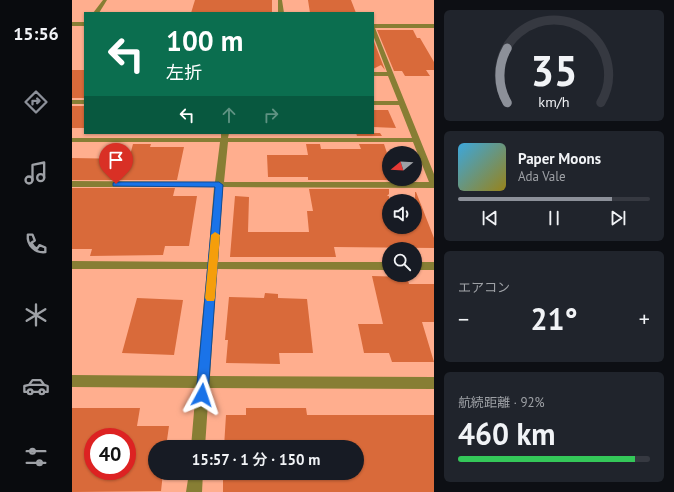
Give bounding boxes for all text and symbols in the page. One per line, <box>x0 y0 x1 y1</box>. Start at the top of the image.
text: 15:56 <box>13 22 59 45</box>
text: 100 m <box>166 22 243 59</box>
icon: left <box>100 28 152 80</box>
text: 35 <box>530 44 578 97</box>
text: 左折 <box>166 61 202 84</box>
icon: directions <box>22 88 50 116</box>
text: km/h <box>538 92 570 111</box>
icon: left <box>176 104 198 126</box>
icon: ahead <box>218 104 240 126</box>
icon: right <box>260 104 282 126</box>
pin <box>99 143 133 184</box>
north arrow <box>382 146 422 186</box>
map controls <box>382 146 422 282</box>
icon: arrive <box>105 149 127 171</box>
text: Paper Moons <box>518 149 601 168</box>
icon: music <box>22 159 50 187</box>
text: Ada Vale <box>518 168 566 185</box>
button: sound <box>382 194 422 234</box>
icon: previous <box>479 207 501 229</box>
icon: pause <box>543 207 565 229</box>
icon: next <box>607 207 629 229</box>
icon: phone <box>22 230 50 258</box>
button: search <box>382 242 422 282</box>
text: エアコン <box>458 279 510 296</box>
text: 21° <box>530 299 578 338</box>
icon: climate <box>22 301 50 329</box>
text: − <box>458 305 469 333</box>
text: + <box>639 305 650 333</box>
icon: car <box>22 372 50 400</box>
position arrow <box>181 374 223 416</box>
text: 航続距離 · 92% <box>458 394 545 411</box>
text: 460 km <box>458 414 556 453</box>
speed limit sign: 40 <box>84 428 136 480</box>
icon: filters <box>22 443 50 471</box>
text: 15:57 · 1 分 · 150 m <box>192 450 320 469</box>

